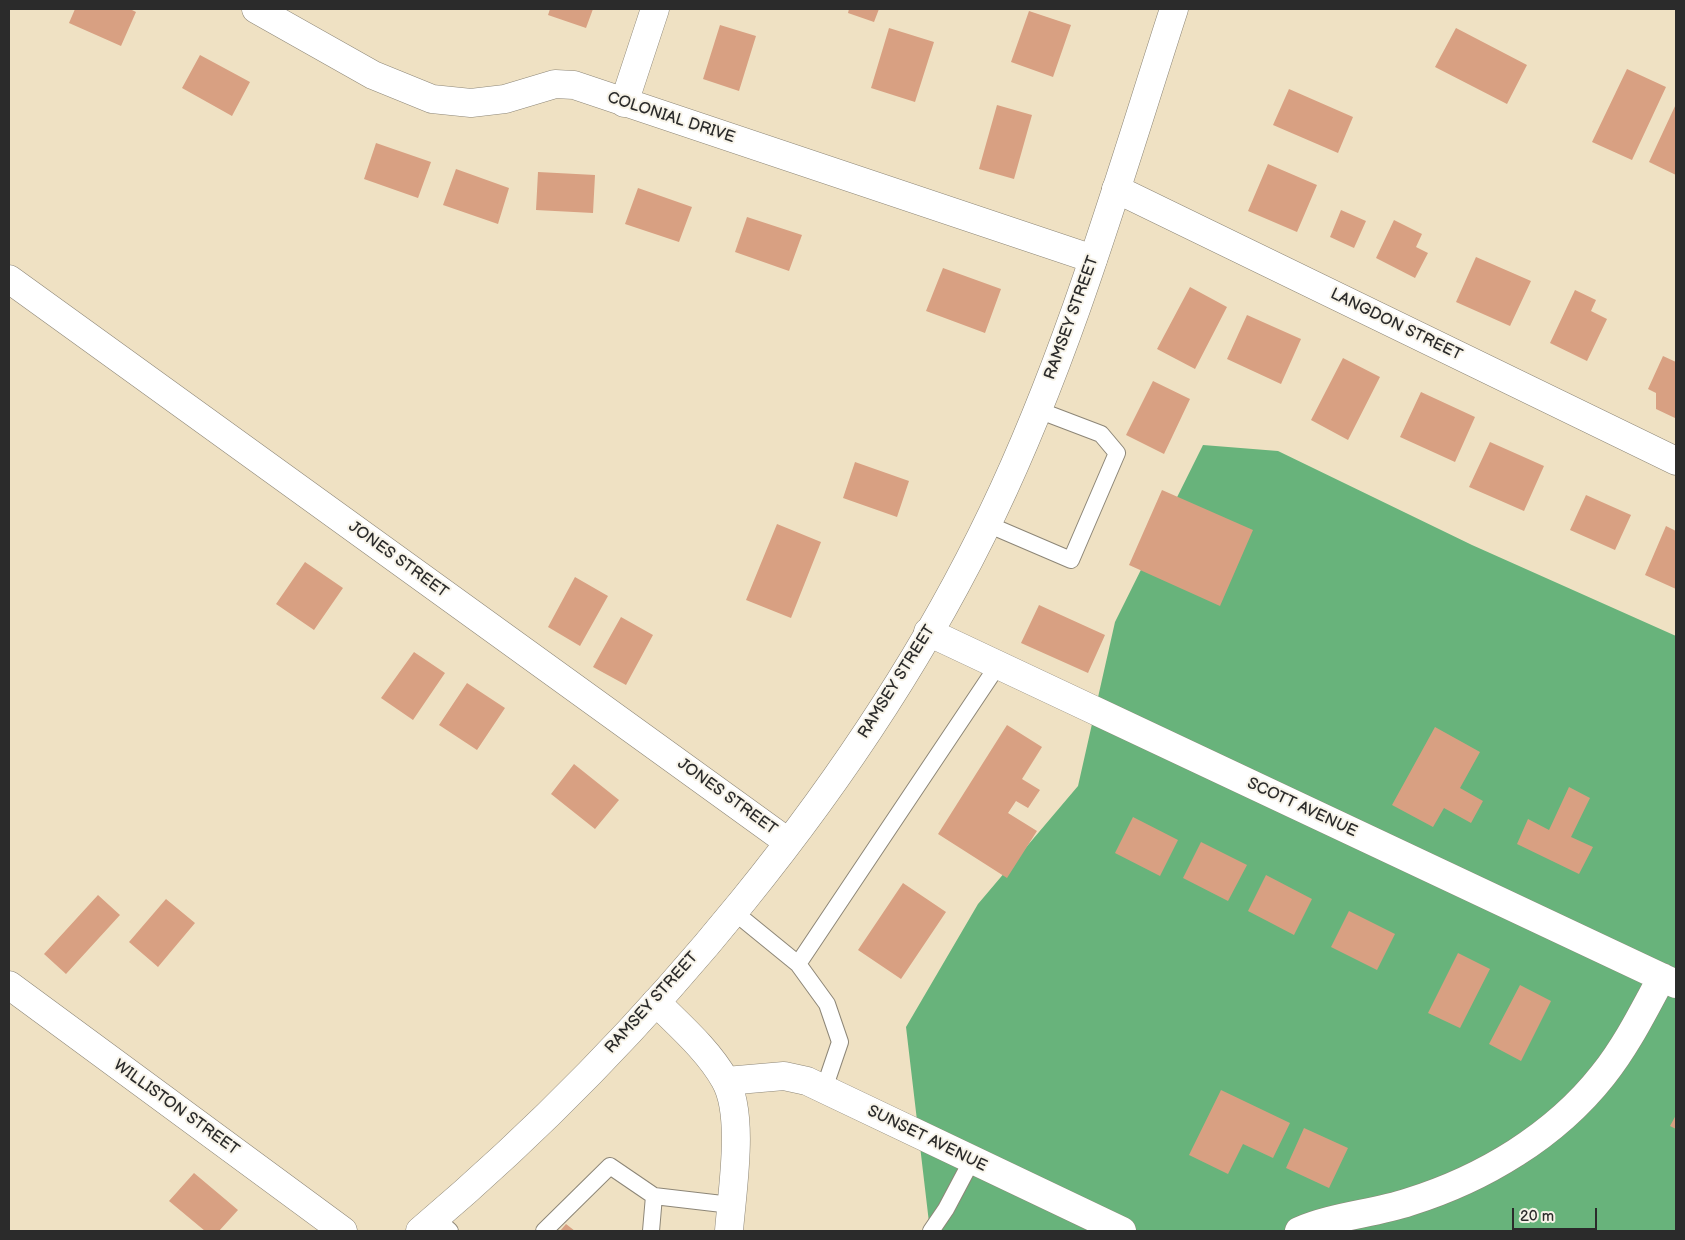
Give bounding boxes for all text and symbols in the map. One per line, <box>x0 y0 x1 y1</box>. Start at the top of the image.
street label: COLONIAL DRIVE <box>605 88 737 148</box>
street label: RAMSEY STREET <box>1041 254 1103 382</box>
street label: LANGDON STREET <box>1327 285 1465 365</box>
street label: JONES STREET <box>345 517 451 603</box>
street label: RAMSEY STREET <box>854 622 940 742</box>
street label: JONES STREET <box>674 754 780 840</box>
street label: SCOTT AVENUE <box>1244 774 1360 842</box>
street label: RAMSEY STREET <box>601 948 703 1058</box>
street label: WILLISTON STREET <box>109 1056 243 1160</box>
street label: SUNSET AVENUE <box>864 1102 990 1176</box>
scale bar <box>1515 1198 1600 1230</box>
text: 20 m <box>1520 1207 1554 1226</box>

